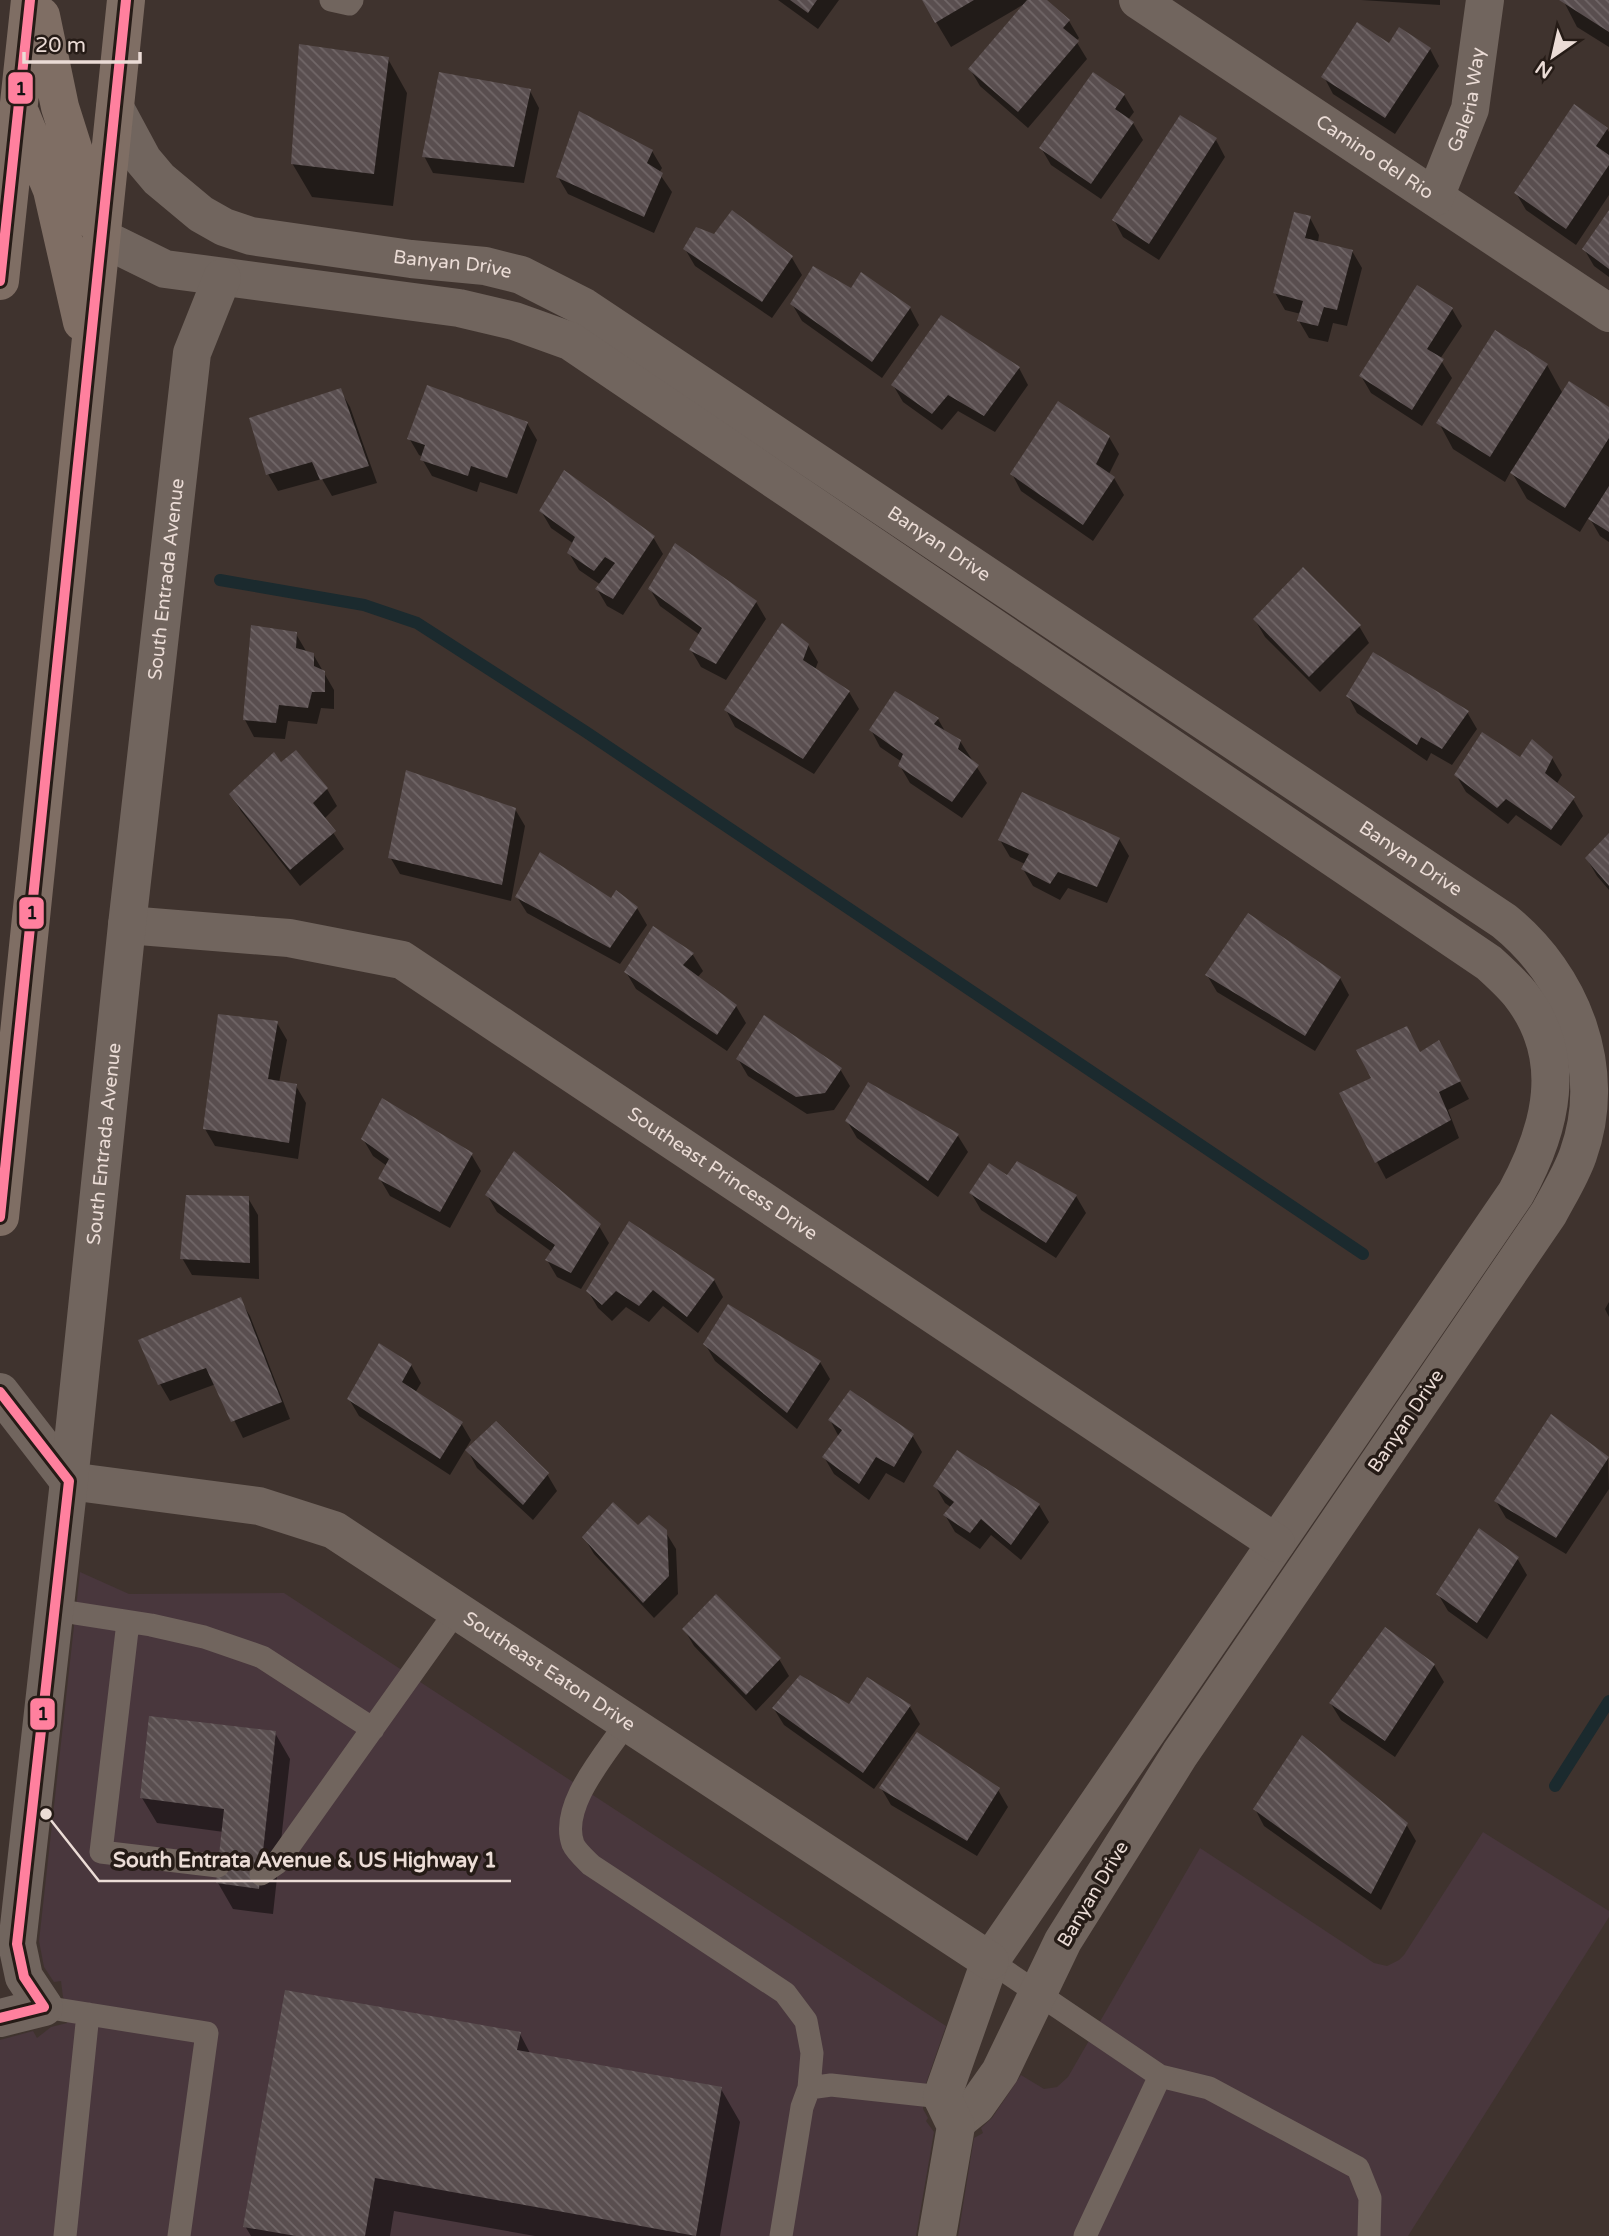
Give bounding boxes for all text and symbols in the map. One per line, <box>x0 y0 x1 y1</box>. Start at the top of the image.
scale bar <box>24 21 140 65</box>
north arrow <box>1518 21 1588 91</box>
text: 20 m <box>35 33 86 58</box>
street label: Galeria Way <box>1443 46 1489 155</box>
text: N <box>1532 56 1557 83</box>
line badge: 1 <box>7 71 34 105</box>
text: 1 <box>15 78 27 100</box>
street label: Camino del Rio <box>1312 110 1437 204</box>
street label: Banyan Drive <box>392 246 514 283</box>
street label: South Entrada Avenue <box>144 477 189 681</box>
street label: Banyan Drive <box>883 502 995 586</box>
street label: Banyan Drive <box>1355 816 1466 901</box>
line badge: 1 <box>18 896 45 930</box>
text: 1 <box>26 902 38 924</box>
street label: South Entrada Avenue <box>83 1042 126 1246</box>
street label: Southeast Princess Drive <box>624 1103 822 1245</box>
street label: Banyan Drive <box>1364 1365 1448 1477</box>
street label: Southeast Eaton Drive <box>459 1607 639 1736</box>
line badge: 1 <box>29 1697 56 1731</box>
text: 1 <box>37 1703 49 1725</box>
street label: Banyan Drive <box>1053 1837 1133 1951</box>
callout: South Entrata Avenue & US Highway 1 <box>99 1839 511 1881</box>
text: South Entrata Avenue & US Highway 1 <box>113 1848 497 1873</box>

